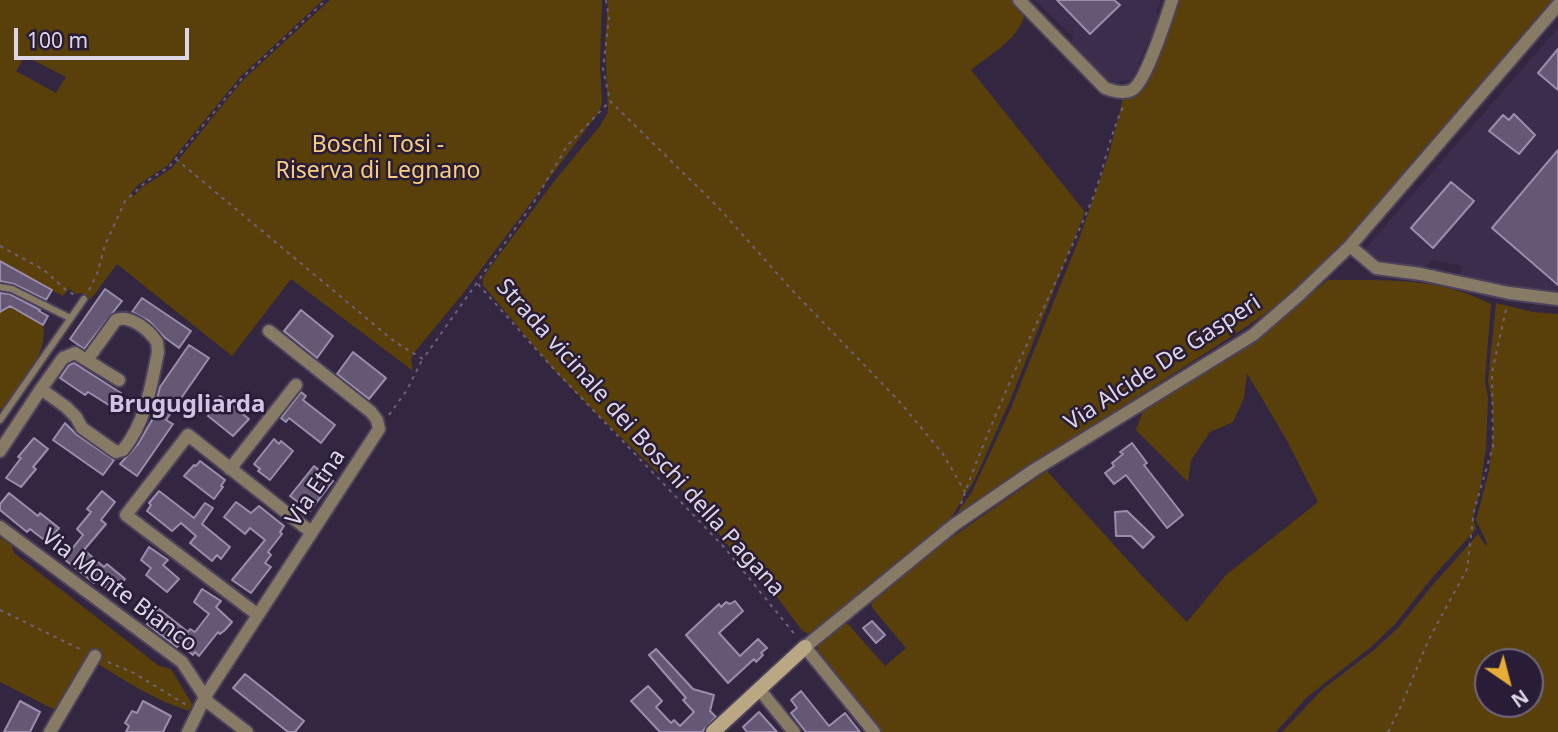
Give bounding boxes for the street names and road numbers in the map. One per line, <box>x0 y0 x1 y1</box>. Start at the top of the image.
street label: Strada vicinale dei Boschi della Pagana <box>490 274 790 602</box>
street label: Via Alcide De Gasperi <box>1060 289 1266 437</box>
street label: Via Etna <box>280 444 352 532</box>
street label: Via Monte Bianco <box>36 523 202 659</box>

